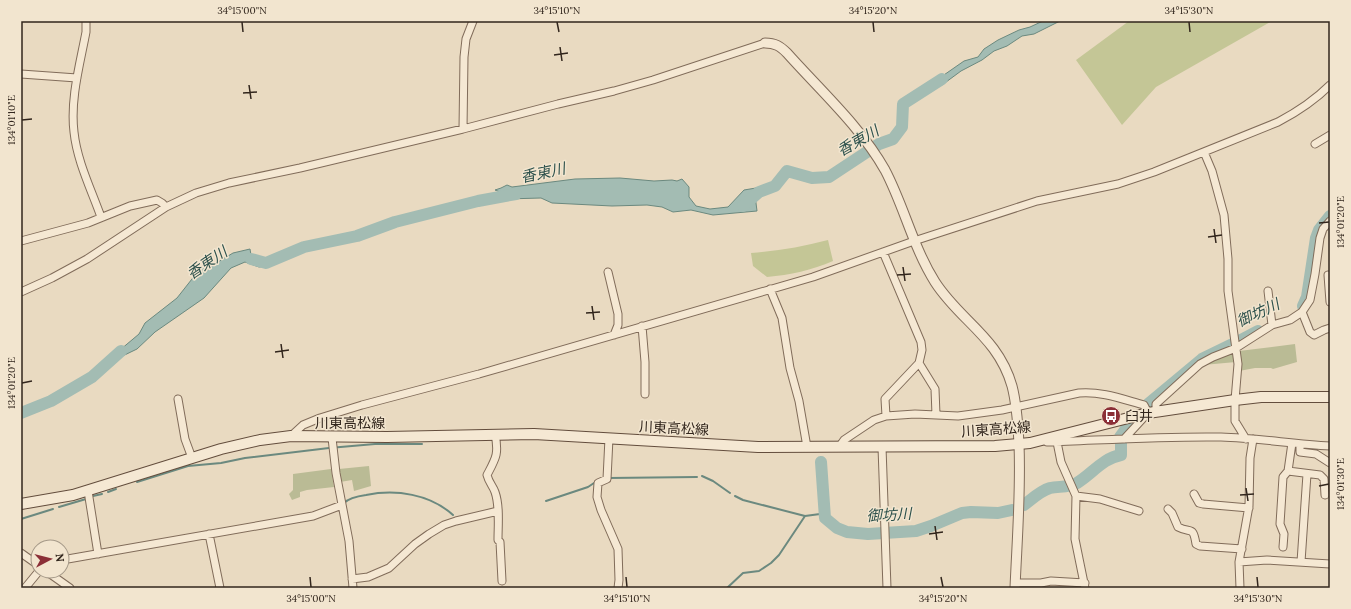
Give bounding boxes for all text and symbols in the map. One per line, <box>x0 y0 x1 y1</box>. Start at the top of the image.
text: 34°15'00"N <box>217 4 267 17</box>
text: 34°15'10"N <box>533 4 581 17</box>
text: 34°15'20"N <box>849 4 898 17</box>
text: 34°15'30"N <box>1165 4 1214 17</box>
text: 134°01'10"E <box>5 95 18 145</box>
water label: 香東川 <box>834 120 884 160</box>
water label: 香東川 <box>519 158 569 186</box>
text: 134°01'20"E <box>1334 196 1347 248</box>
water label: 香東川 <box>183 241 232 283</box>
water label: 御坊川 <box>1233 294 1284 331</box>
text: 134°01'20"E <box>5 357 18 409</box>
bus stop icon: 臼井 <box>1100 405 1122 427</box>
place label: 臼井 <box>1125 407 1153 425</box>
street label: 川東高松線 <box>315 414 385 432</box>
street label: 川東高松線 <box>639 417 709 439</box>
street label: 川東高松線 <box>960 418 1032 440</box>
text: 134°01'30"E <box>1334 458 1347 510</box>
water label: 御坊川 <box>866 504 914 525</box>
north arrow <box>30 539 70 579</box>
text: N <box>52 553 67 563</box>
text: 34°15'00"N <box>286 592 336 605</box>
text: 34°15'10"N <box>603 592 651 605</box>
text: 34°15'20"N <box>919 592 968 605</box>
text: 34°15'30"N <box>1234 592 1283 605</box>

